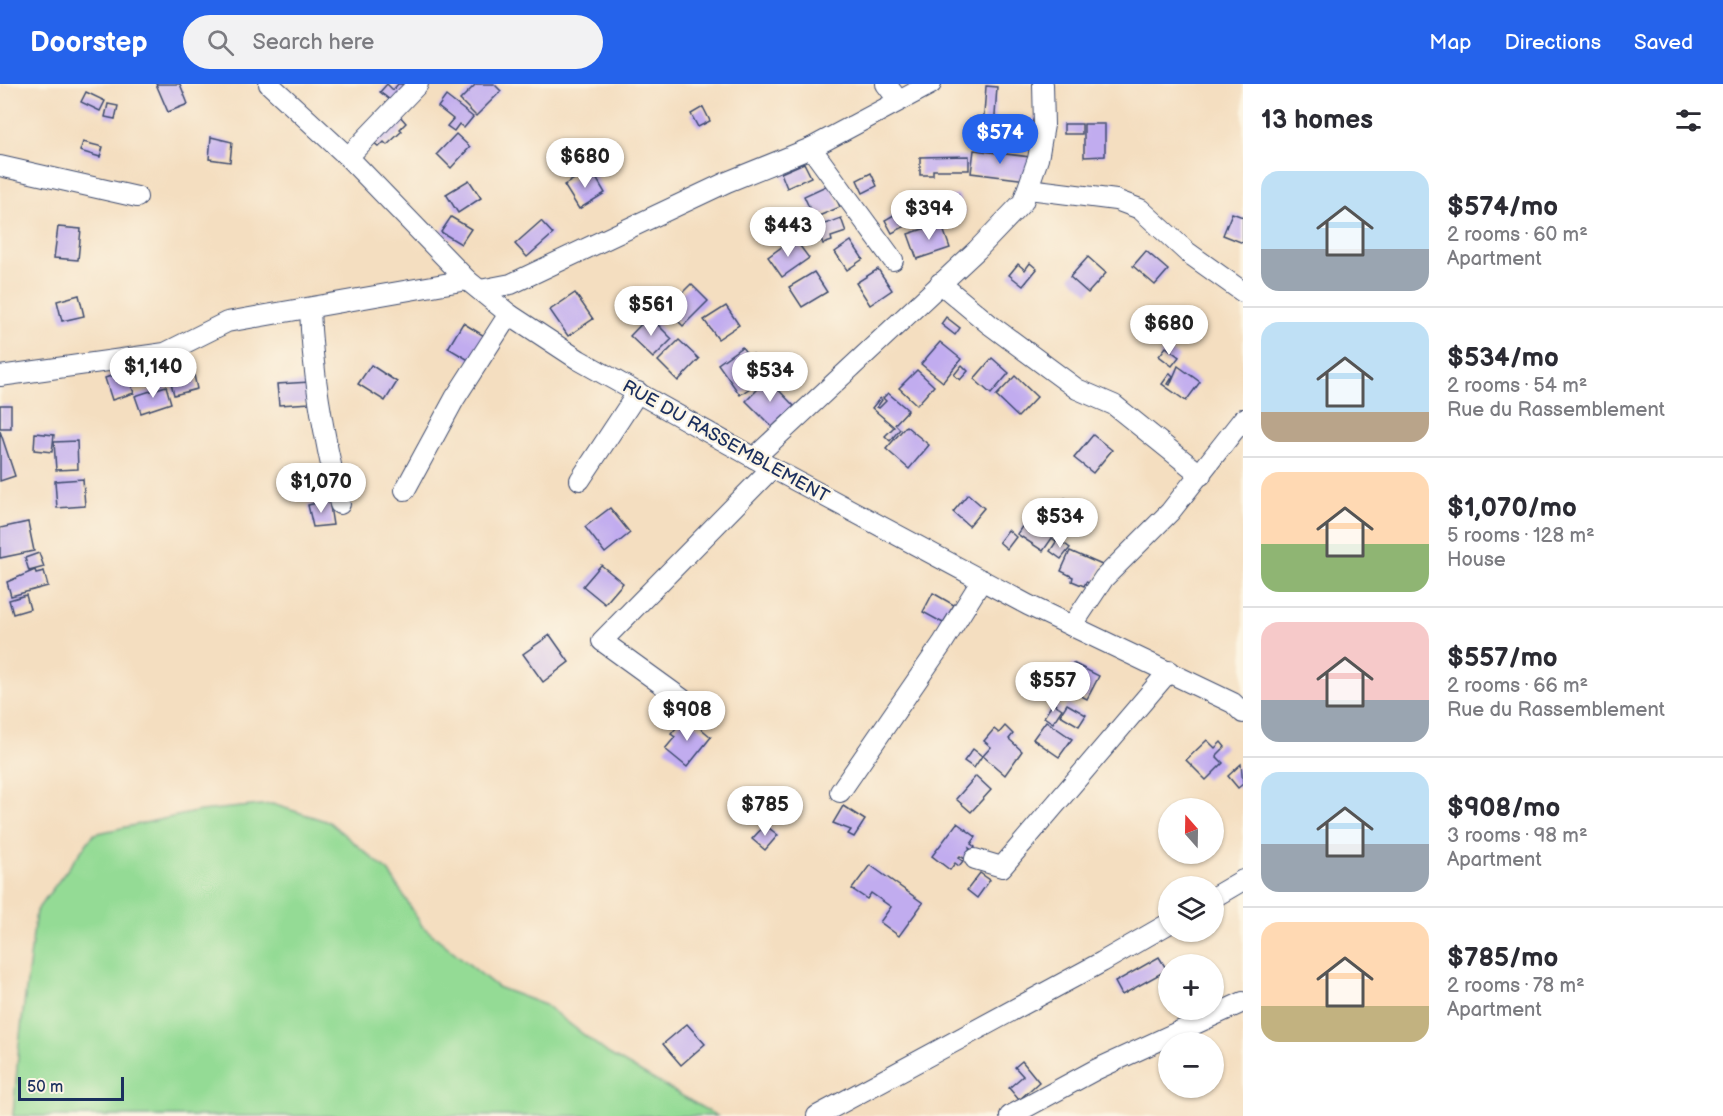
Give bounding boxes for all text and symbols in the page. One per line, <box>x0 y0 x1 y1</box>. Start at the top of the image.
search box <box>183 15 603 69</box>
text: Doorstep <box>30 26 147 59</box>
icon: search <box>204 26 237 59</box>
text: Search here <box>252 29 374 56</box>
text: Map <box>1429 30 1472 55</box>
text: Directions <box>1505 30 1601 55</box>
text: Saved <box>1634 30 1693 55</box>
icon: filters <box>1672 104 1705 137</box>
text: 13 homes <box>1261 105 1373 136</box>
pin: $574 <box>964 114 1036 165</box>
text: $574 <box>976 121 1024 145</box>
pin: $680 <box>549 138 621 189</box>
text: $680 <box>560 145 610 169</box>
pin: $394 <box>893 190 965 241</box>
text: $574/mo <box>1447 192 1558 223</box>
icon: home <box>1309 195 1381 267</box>
text: $394 <box>905 197 953 221</box>
pin: $443 <box>752 207 824 258</box>
text: $443 <box>764 214 812 238</box>
text: 2 rooms · 60 m² <box>1447 223 1588 247</box>
text: Apartment <box>1447 247 1542 271</box>
pin: $561 <box>615 286 687 337</box>
text: $561 <box>628 293 674 317</box>
pin: $680 <box>1133 305 1205 356</box>
text: $680 <box>1144 312 1194 336</box>
text: $534/mo <box>1447 343 1559 374</box>
icon: home <box>1309 346 1381 418</box>
pin: $1,140 <box>104 348 202 399</box>
pin: $534 <box>734 352 806 403</box>
text: $1,140 <box>124 355 182 379</box>
text: $534 <box>746 359 794 383</box>
text: 2 rooms · 54 m² <box>1447 374 1587 398</box>
street label: RUE DU RASSEMBLEMENT <box>619 376 833 507</box>
text: Rue du Rassemblement <box>1447 398 1665 422</box>
pin: $1,070 <box>272 463 370 514</box>
text: $1,070 <box>290 470 352 494</box>
text: $1,070/mo <box>1447 493 1577 524</box>
icon: home <box>1309 496 1381 568</box>
pin: $534 <box>1024 498 1096 549</box>
text: $534 <box>1036 505 1084 529</box>
text: 5 rooms · 128 m² <box>1447 524 1595 548</box>
text: House <box>1447 548 1506 572</box>
text: $557/mo <box>1447 643 1558 674</box>
icon: home <box>1309 646 1381 718</box>
pin: $557 <box>1017 662 1089 713</box>
text: $557 <box>1029 669 1077 693</box>
text: 2 rooms · 66 m² <box>1447 674 1588 698</box>
pin: $908 <box>651 691 723 742</box>
text: $908 <box>662 698 712 722</box>
text: Rue du Rassemblement <box>1447 698 1665 722</box>
pin: $785 <box>729 786 801 837</box>
text: $785 <box>741 793 789 817</box>
text: $908/mo <box>1447 793 1560 824</box>
icon: home <box>1309 796 1381 868</box>
north arrow <box>1158 798 1224 864</box>
map controls <box>1158 798 1224 1098</box>
text: 3 rooms · 98 m² <box>1447 824 1588 848</box>
text: Apartment <box>1447 848 1542 872</box>
button: layers <box>1158 876 1224 942</box>
text: $785/mo <box>1447 943 1558 974</box>
icon: home <box>1309 946 1381 1018</box>
button: + <box>1158 954 1224 1020</box>
text: 2 rooms · 78 m² <box>1447 974 1585 998</box>
text: Apartment <box>1447 998 1542 1022</box>
button: − <box>1158 1032 1224 1098</box>
scale bar <box>18 1074 124 1102</box>
text: 50 m <box>27 1078 63 1097</box>

